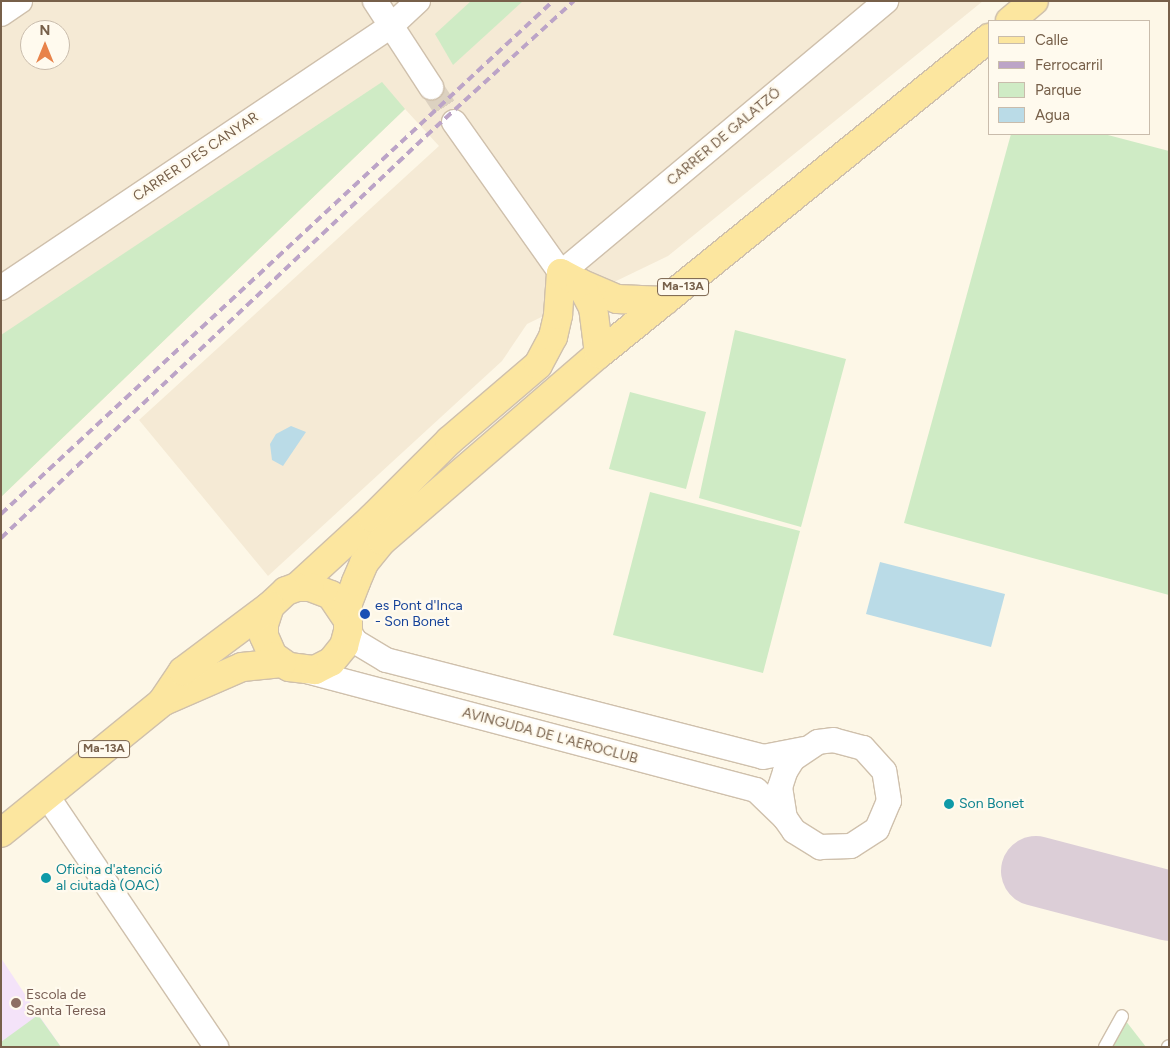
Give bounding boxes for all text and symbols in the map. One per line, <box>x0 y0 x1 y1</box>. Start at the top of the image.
north arrow <box>20 20 70 70</box>
legend <box>988 20 1150 135</box>
text: N <box>40 22 50 39</box>
text: Calle <box>1035 31 1068 49</box>
text: Ferrocarril <box>1035 56 1103 74</box>
text: Parque <box>1035 81 1082 99</box>
street label: CARRER DE GALATZÓ <box>664 85 784 189</box>
text: Agua <box>1035 106 1070 124</box>
street label: CARRER D'ES CANYAR <box>130 109 262 205</box>
road number: Ma-13A <box>657 278 709 296</box>
place label: es Pont d'Inca - Son Bonet <box>375 598 463 630</box>
marker: es Pont d'Inca - Son Bonet <box>359 608 371 620</box>
street label: AVINGUDA DE L'AEROCLUB <box>460 704 640 768</box>
road number: Ma-13A <box>78 740 130 759</box>
place label: Son Bonet <box>959 796 1024 812</box>
marker: Son Bonet <box>943 798 955 810</box>
place label: Oficina d'atenció al ciutadà (OAC) <box>56 862 162 894</box>
marker: Oficina d'atenció al ciutadà (OAC) <box>40 872 52 884</box>
place label: Escola de Santa Teresa <box>26 987 106 1020</box>
marker: Escola de Santa Teresa <box>10 997 22 1009</box>

